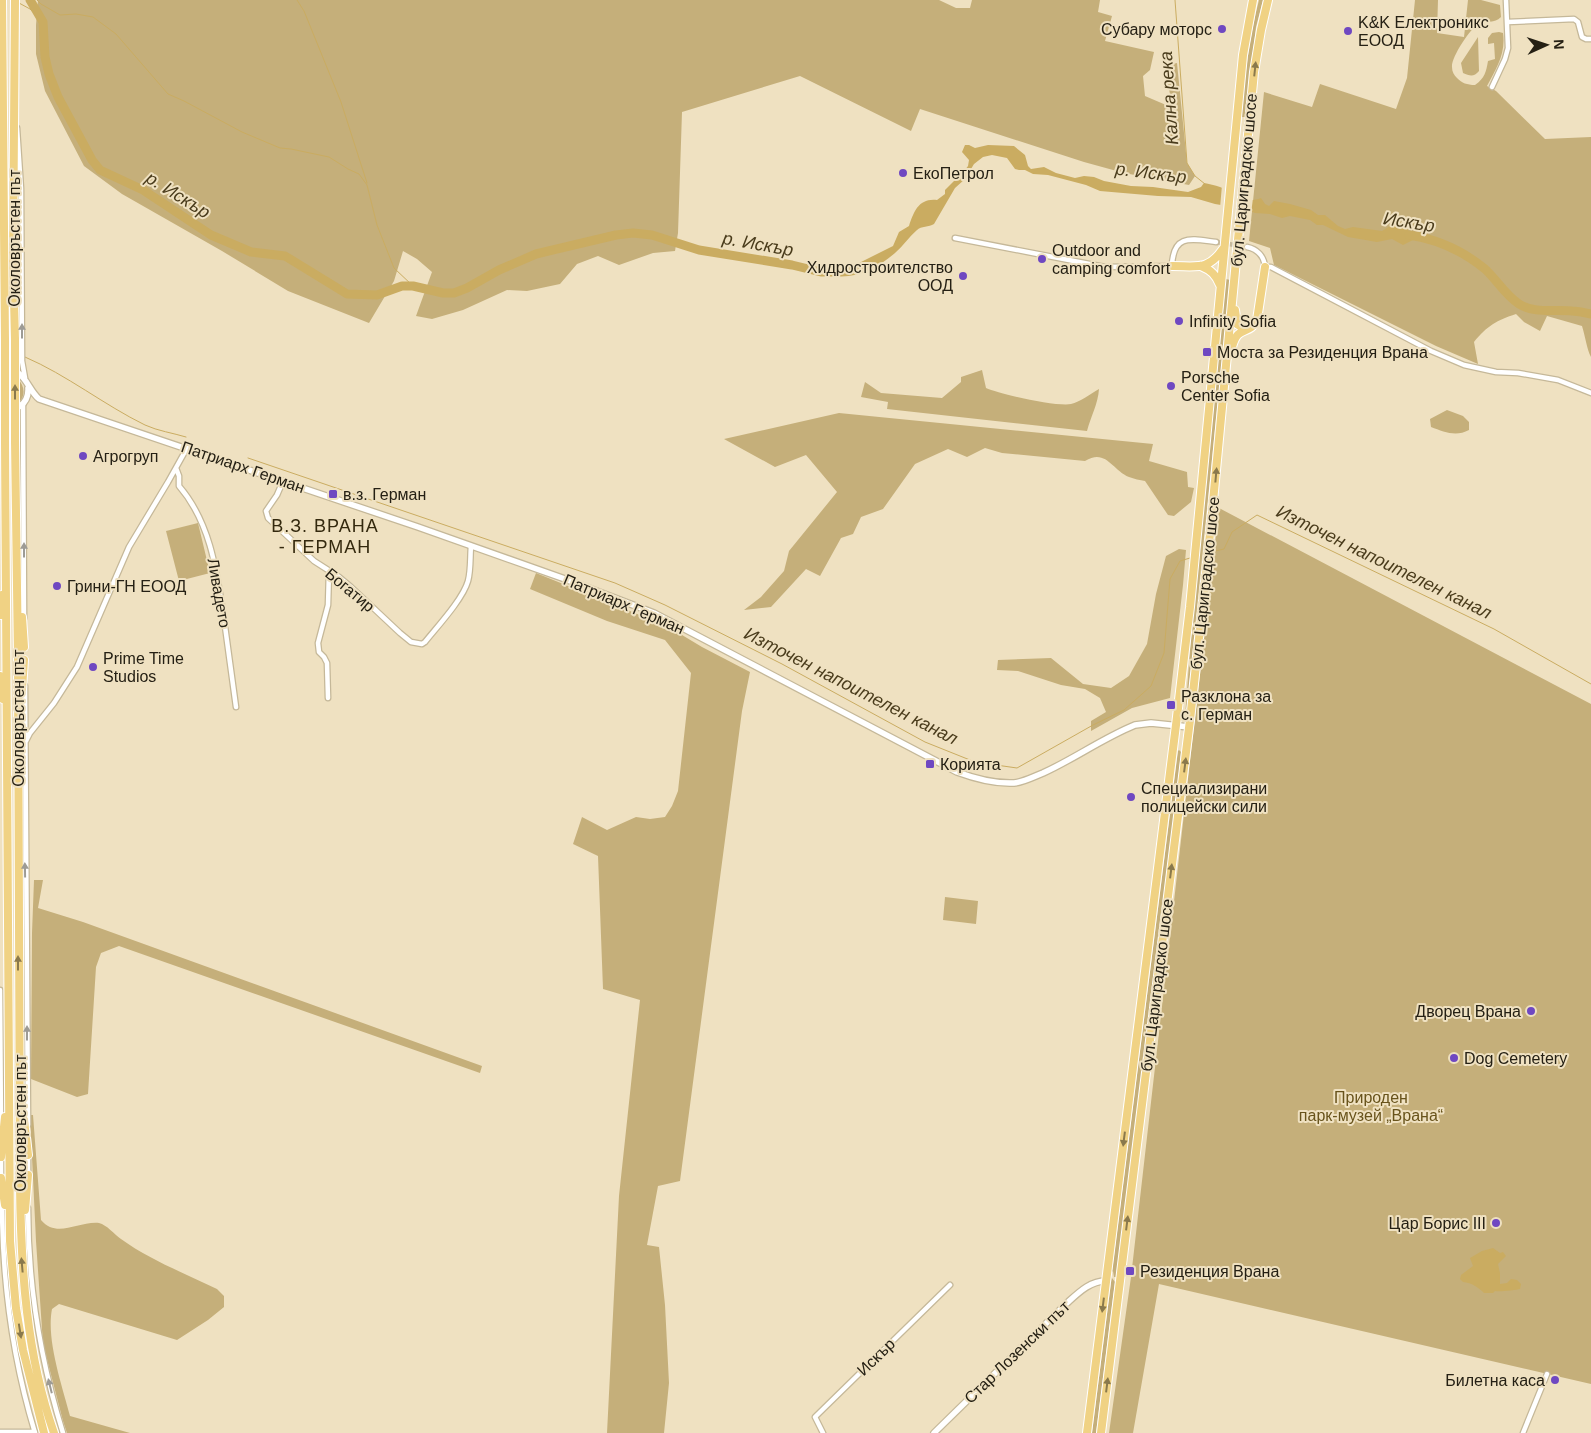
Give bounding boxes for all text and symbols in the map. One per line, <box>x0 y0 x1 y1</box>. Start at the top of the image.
place label: K&K Електроникс ЕООД <box>1358 14 1489 49</box>
north arrow <box>1521 20 1571 70</box>
place label: Субару моторс <box>1101 21 1212 38</box>
marker: Субару моторс <box>1216 23 1228 35</box>
marker: K&K Електроникс ЕООД <box>1342 25 1354 37</box>
text: N <box>1551 39 1567 50</box>
water label: Кална река <box>1156 50 1182 146</box>
one-way arrow <box>1251 60 1259 76</box>
street label: бул. Цариградско шосе <box>1228 93 1260 267</box>
water label: р. Искър <box>1113 159 1188 187</box>
place label: ЕкоПетрол <box>913 165 994 182</box>
water label: р. Искър <box>142 167 214 222</box>
marker: ЕкоПетрол <box>897 167 909 179</box>
street label: Околовръстен път <box>6 169 23 307</box>
water label: Искър <box>1382 208 1436 236</box>
water label: р. Искър <box>720 228 795 260</box>
place label: Outdoor and camping comfort <box>1052 242 1171 277</box>
marker: Outdoor and camping comfort <box>1036 253 1048 265</box>
place label: Хидростроителство ООД <box>807 259 953 294</box>
marker: Хидростроителство ООД <box>957 270 969 282</box>
place label: Infinity Sofia <box>1189 313 1276 330</box>
marker: Infinity Sofia <box>1173 315 1185 327</box>
one-way arrow <box>18 322 26 338</box>
place label: Моста за Резиденция Врана <box>1217 344 1428 361</box>
marker: Моста за Резиденция Врана <box>1201 346 1213 358</box>
place label: Porsche Center Sofia <box>1181 369 1270 404</box>
marker: Porsche Center Sofia <box>1165 380 1177 392</box>
one-way arrow <box>11 384 19 400</box>
street label: Патриарх Герман <box>179 438 307 496</box>
place label: Агрогруп <box>93 448 159 465</box>
marker: Агрогруп <box>77 450 89 462</box>
one-way arrow <box>1212 467 1220 483</box>
place label: в.з. Герман <box>343 486 426 503</box>
marker: в.з. Герман <box>327 488 339 500</box>
street label: бул. Цариградско шосе <box>1187 496 1223 670</box>
water label: Източен напоителен канал <box>1273 501 1495 623</box>
district label: В.З. ВРАНА - ГЕРМАН <box>271 516 379 557</box>
one-way arrow <box>19 542 27 558</box>
street label: Ливадето <box>205 557 234 629</box>
street label: Богатир <box>322 565 378 615</box>
street label: Патриарх Герман <box>561 571 687 637</box>
place label: Грини-ГН ЕООД <box>67 578 187 595</box>
marker: Грини-ГН ЕООД <box>51 580 63 592</box>
water label: Източен напоителен канал <box>741 623 961 749</box>
street label: Околовръстен път <box>10 649 27 787</box>
place label: Prime Time Studios <box>103 650 184 685</box>
marker: Prime Time Studios <box>87 661 99 673</box>
place label: Разклона за с. Герман <box>1181 688 1271 723</box>
marker: Разклона за с. Герман <box>1165 699 1177 711</box>
place label: Корията <box>940 756 1001 773</box>
one-way arrow <box>1181 757 1189 773</box>
marker: Корията <box>924 758 936 770</box>
place label: Специализирани полицейски сили <box>1141 780 1267 815</box>
marker: Специализирани полицейски сили <box>1125 791 1137 803</box>
one-way arrow <box>21 862 29 878</box>
one-way arrow <box>1167 863 1175 879</box>
street label: бул. Цариградско шосе <box>1138 898 1176 1072</box>
one-way arrow <box>14 954 22 970</box>
place label: Дворец Врана <box>1415 1003 1521 1020</box>
marker: Дворец Врана <box>1525 1005 1537 1017</box>
one-way arrow <box>23 1025 31 1041</box>
place label: Dog Cemetery <box>1464 1050 1567 1067</box>
marker: Dog Cemetery <box>1448 1052 1460 1064</box>
street label: Околовръстен път <box>12 1054 29 1192</box>
park label: Природен парк-музей „Врана“ <box>1299 1089 1443 1124</box>
one-way arrow <box>1120 1132 1128 1148</box>
one-way arrow <box>1123 1215 1131 1231</box>
place label: Цар Борис III <box>1389 1215 1486 1232</box>
marker: Цар Борис III <box>1490 1217 1502 1229</box>
one-way arrow <box>18 1257 26 1273</box>
place label: Резиденция Врана <box>1140 1263 1279 1280</box>
marker: Резиденция Врана <box>1124 1265 1136 1277</box>
street label: Стар Лозенски път <box>961 1297 1074 1407</box>
one-way arrow <box>1099 1297 1107 1313</box>
one-way arrow <box>16 1323 24 1339</box>
street label: Искър <box>854 1335 898 1379</box>
place label: Билетна каса <box>1445 1372 1545 1389</box>
marker: Билетна каса <box>1549 1374 1561 1386</box>
one-way arrow <box>1103 1376 1111 1392</box>
one-way arrow <box>45 1379 53 1394</box>

